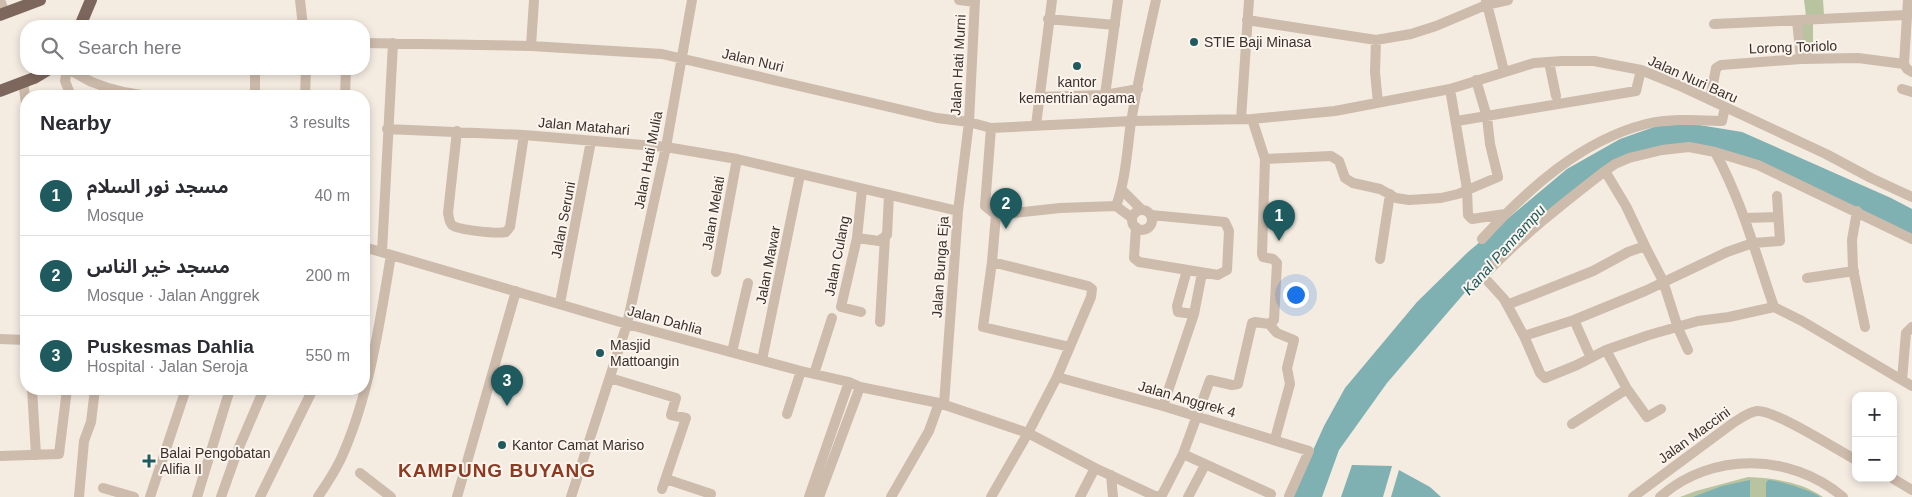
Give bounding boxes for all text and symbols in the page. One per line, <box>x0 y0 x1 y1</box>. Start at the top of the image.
street label: Jalan Hati Murni <box>947 14 969 116</box>
search box <box>20 20 370 75</box>
icon: search <box>38 34 66 62</box>
place label: STIE Baji Minasa <box>1204 34 1312 50</box>
marker: STIE Baji Minasa <box>1188 36 1200 48</box>
text: Search here <box>78 37 182 58</box>
street label: Lorong Toriolo <box>1749 37 1838 57</box>
street label: Jalan Nuri <box>720 45 786 75</box>
street label: Jalan Nuri Baru <box>1646 52 1740 106</box>
marker: kantor kementrian agama <box>1071 60 1083 72</box>
place label: kantor kementrian agama <box>1019 74 1135 106</box>
street label: Jalan Hati Mulia <box>631 109 665 210</box>
text: Nearby <box>40 111 111 134</box>
text: 3 results <box>290 114 350 131</box>
street label: Jalan Matahari <box>538 114 630 138</box>
street label: Jalan Melati <box>699 175 727 251</box>
text: مسجد نور السلام <box>87 176 229 197</box>
street label: Jalan Seruni <box>548 180 578 260</box>
text: 1 <box>52 187 60 204</box>
text: 40 m <box>314 187 350 204</box>
pin: 2 <box>990 188 1022 229</box>
pin: 1 <box>1263 200 1295 241</box>
water label: Kanal Pannampu <box>1459 201 1549 298</box>
text: Mosque <box>87 207 144 224</box>
street label: Jalan Culang <box>821 214 853 298</box>
street label: Jalan Bunga Eja <box>928 215 952 318</box>
street label: Jalan Mawar <box>753 224 783 305</box>
text: مسجد خير الناس <box>87 256 230 277</box>
text: 2 <box>52 267 60 284</box>
text: 200 m <box>306 267 350 284</box>
your location <box>1283 282 1309 308</box>
text: Mosque · Jalan Anggrek <box>87 287 260 304</box>
street label: Jalan Dahlia <box>626 302 704 338</box>
text: Puskesmas Dahlia <box>87 336 254 357</box>
place label: Masjid Mattoangin <box>610 337 679 369</box>
text: 3 <box>52 347 60 364</box>
text: 550 m <box>306 347 350 364</box>
marker: Masjid Mattoangin <box>594 347 606 359</box>
text: Hospital · Jalan Seroja <box>87 358 248 375</box>
pin: 3 <box>491 365 523 406</box>
street label: Jalan Anggrek 4 <box>1137 377 1238 421</box>
map controls <box>1852 392 1897 482</box>
button: + <box>1852 392 1897 437</box>
street label: Jalan Maccini <box>1655 404 1733 466</box>
place label: Kantor Camat Mariso <box>512 437 644 453</box>
button: − <box>1852 437 1897 482</box>
marker: Kantor Camat Mariso <box>496 439 508 451</box>
place label: Balai Pengobatan Alifia II <box>160 445 271 477</box>
marker: Balai Pengobatan Alifia II <box>142 454 156 468</box>
district label: KAMPUNG BUYANG <box>398 460 596 481</box>

